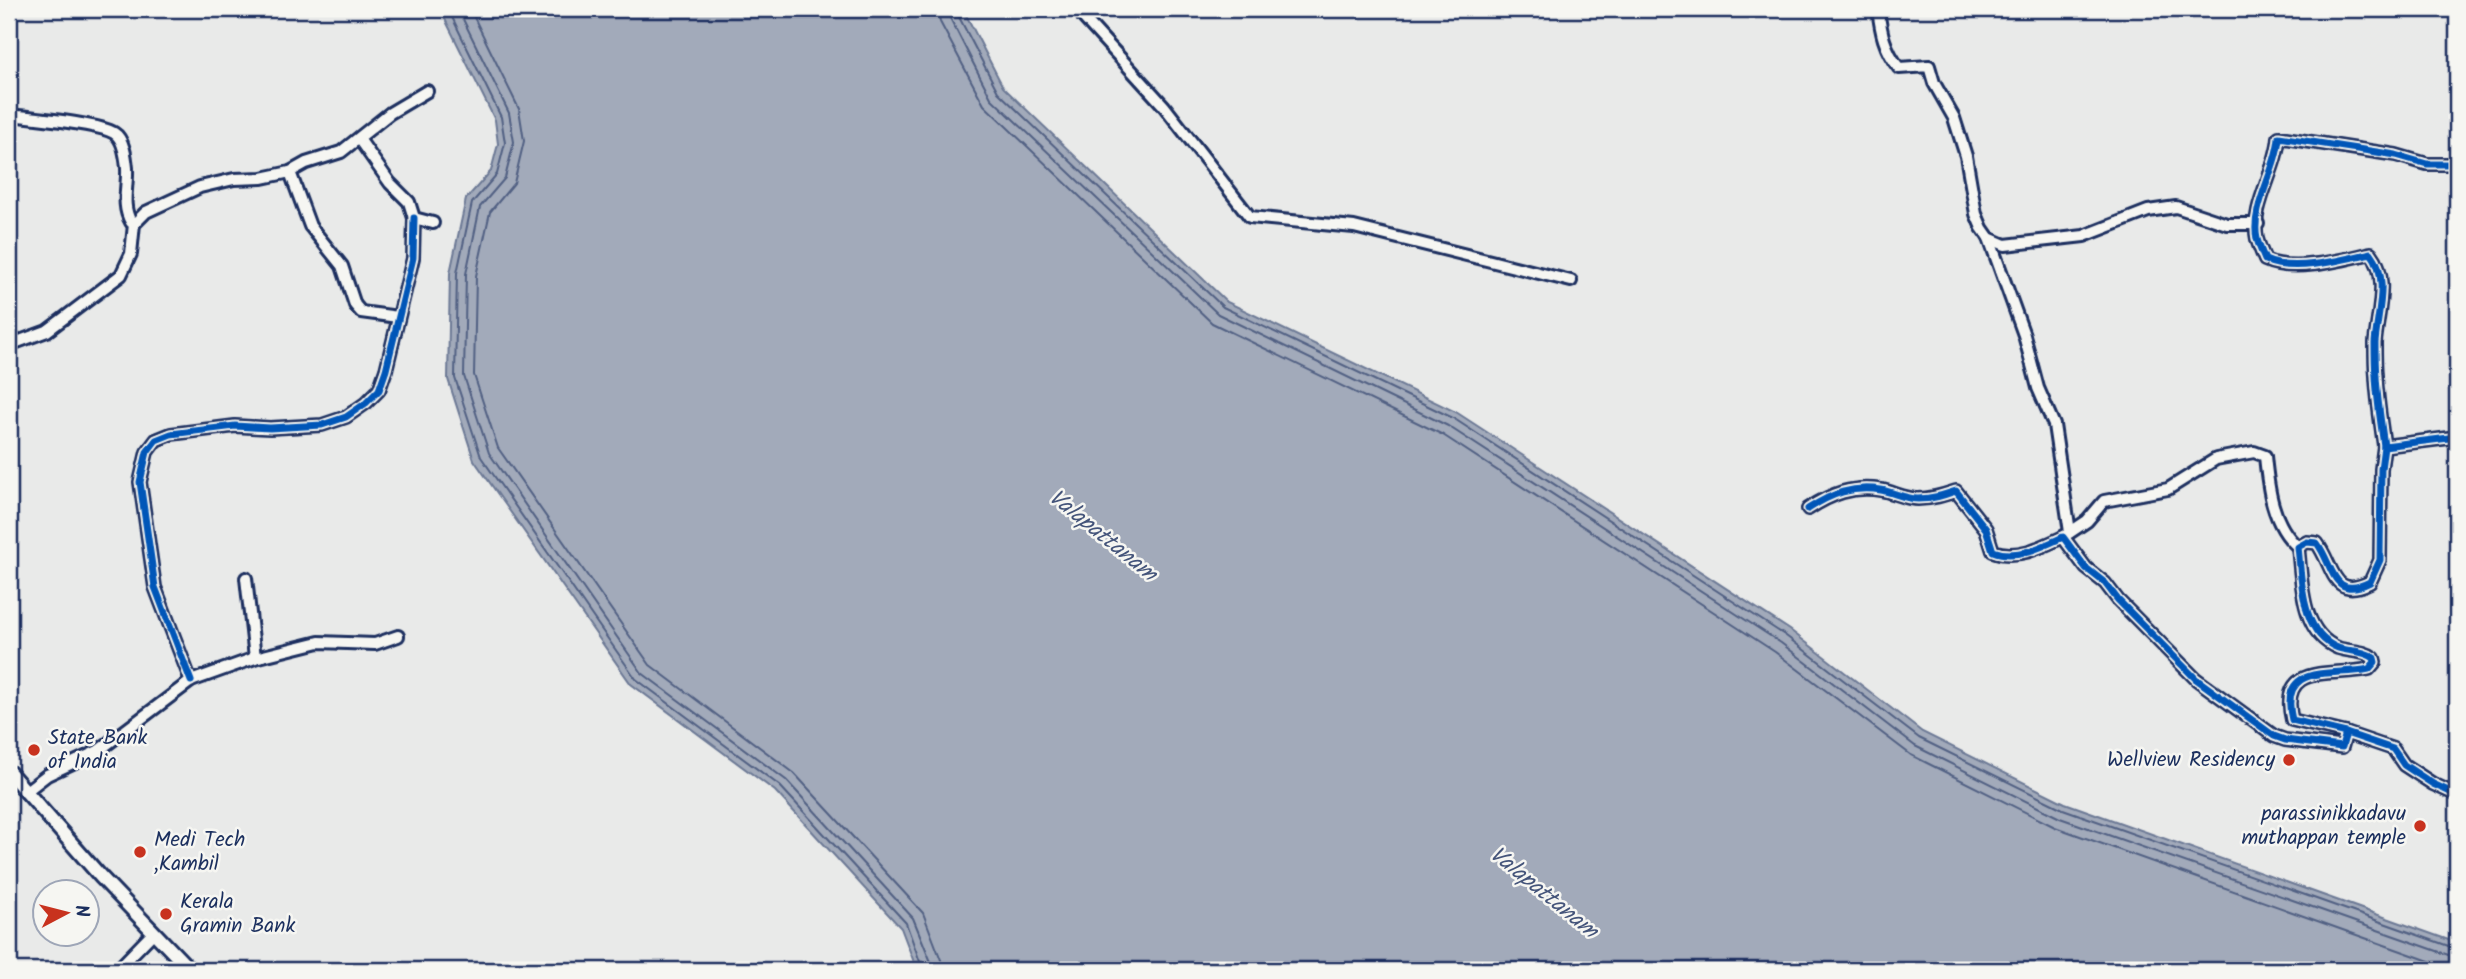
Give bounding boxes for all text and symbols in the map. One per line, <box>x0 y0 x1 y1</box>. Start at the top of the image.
water label: Valapattanam <box>1040 481 1166 592</box>
place label: State Bank of India <box>48 722 148 779</box>
marker: State Bank of India <box>26 742 42 758</box>
place label: Wellview Residency <box>2107 744 2275 777</box>
marker: Wellview Residency <box>2281 752 2297 768</box>
place label: parassinikkadavu muthappan temple <box>2241 798 2407 855</box>
marker: parassinikkadavu muthappan temple <box>2412 818 2428 834</box>
place label: Medi Tech ,Kambil <box>154 824 245 881</box>
water label: Valapattanam <box>1481 838 1607 949</box>
marker: Medi Tech ,Kambil <box>132 844 148 860</box>
north arrow <box>32 878 102 948</box>
place label: Kerala Gramin Bank <box>180 886 295 943</box>
text: N <box>65 903 97 919</box>
marker: Kerala Gramin Bank <box>158 906 174 922</box>

